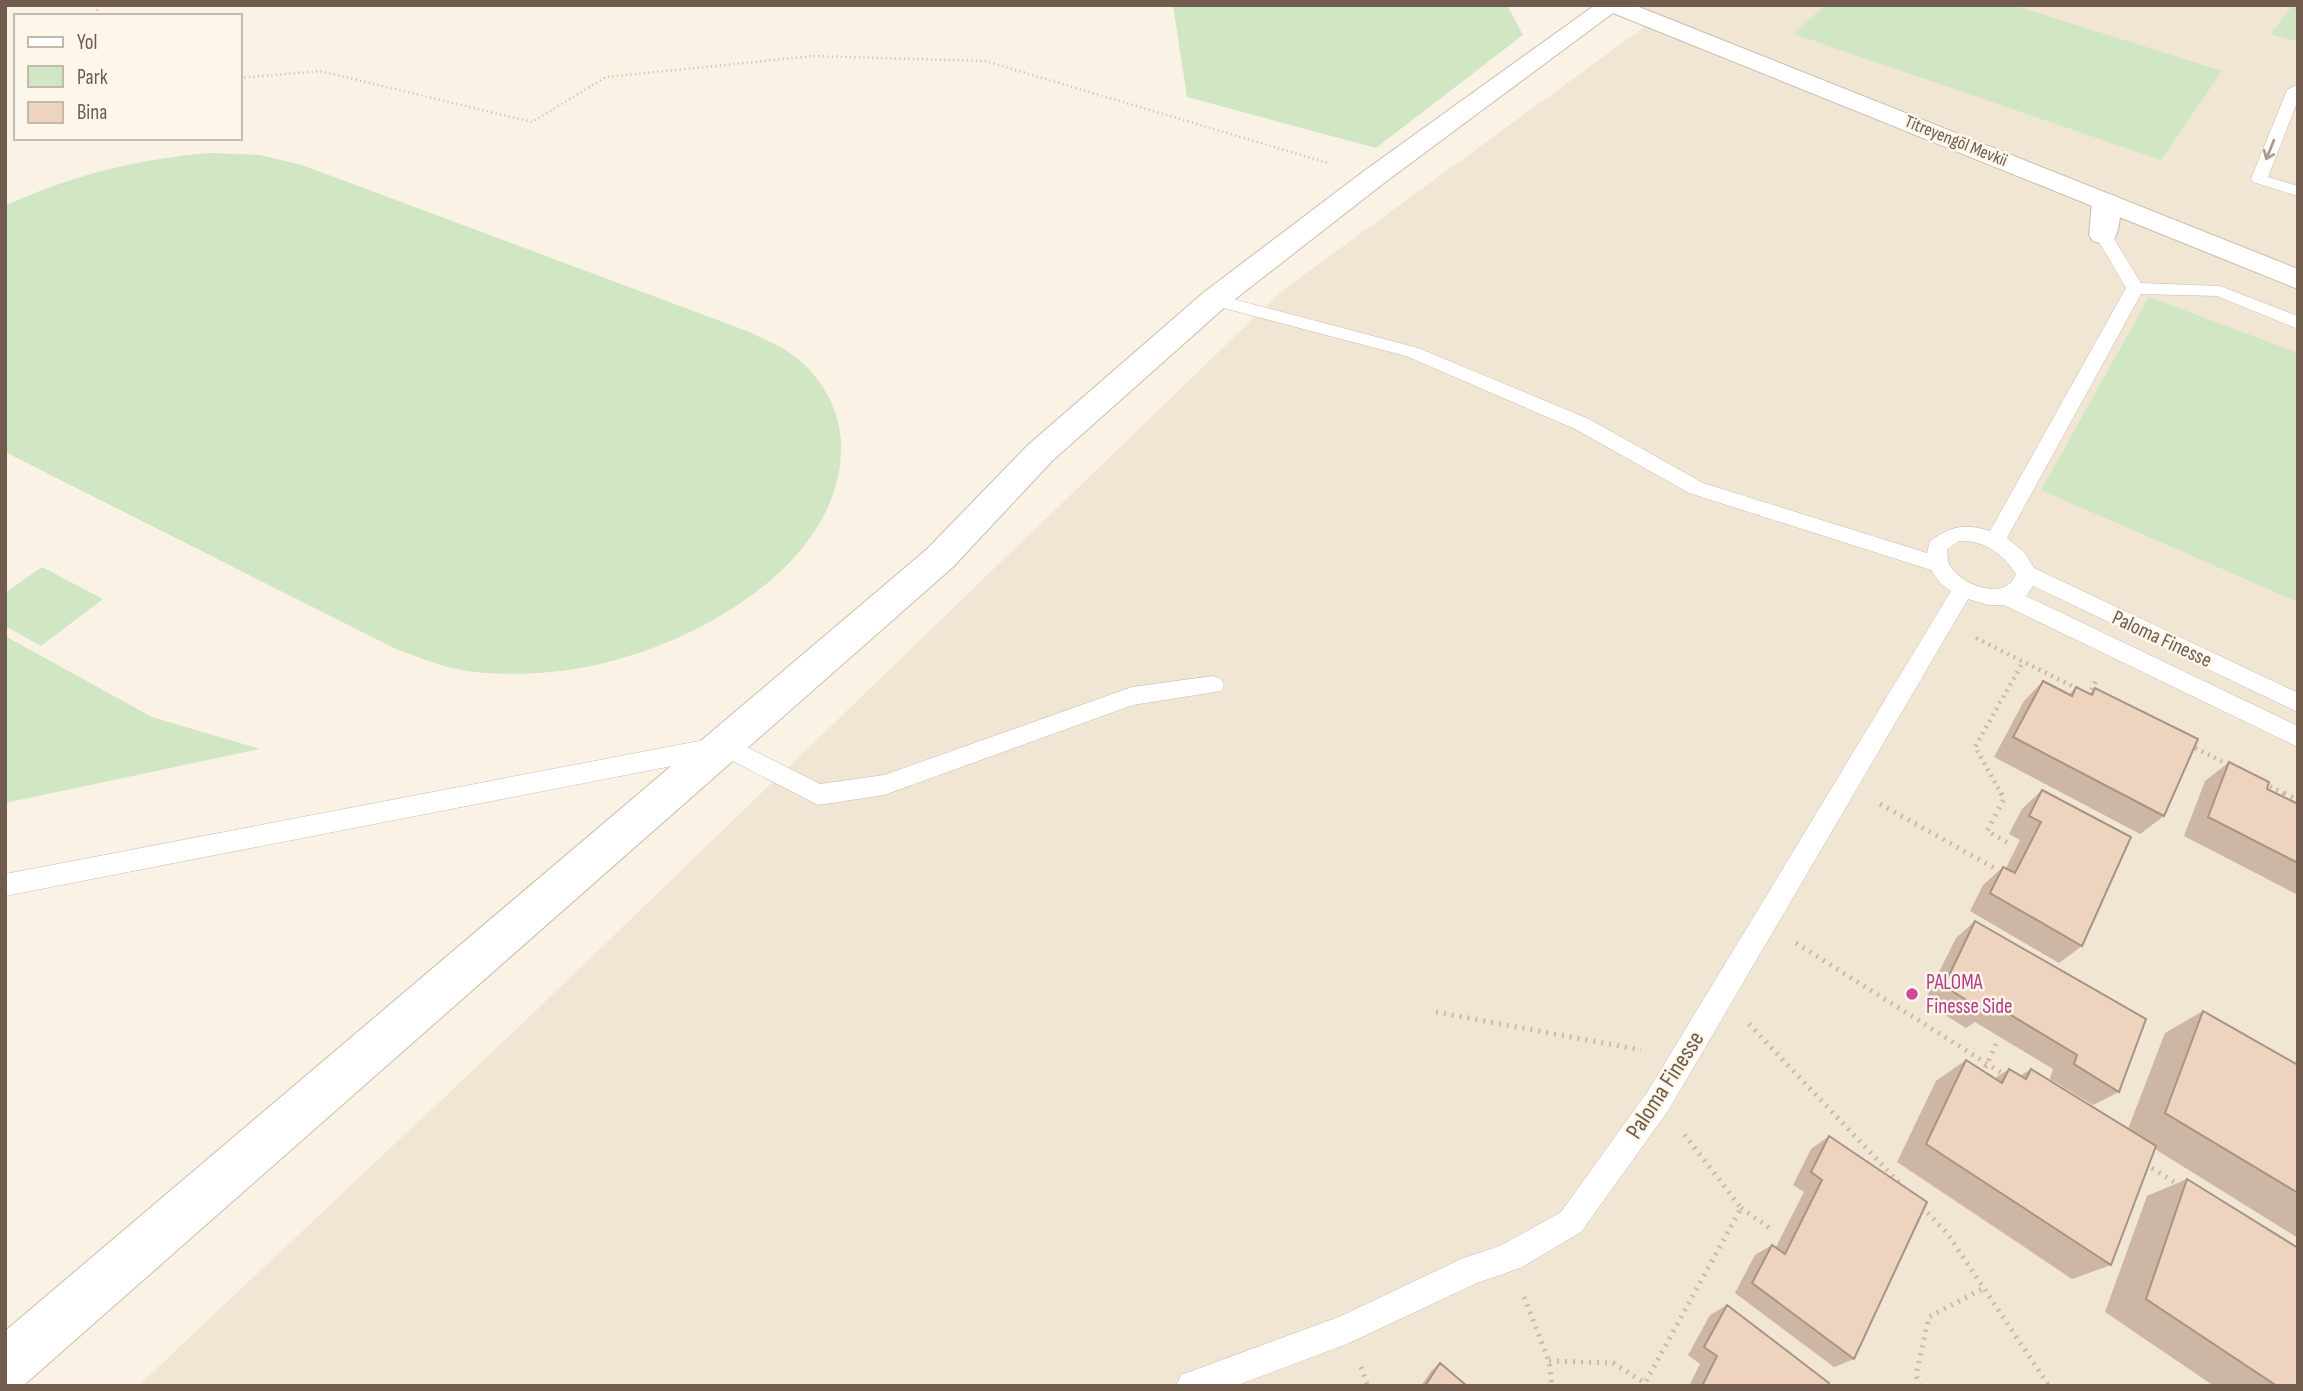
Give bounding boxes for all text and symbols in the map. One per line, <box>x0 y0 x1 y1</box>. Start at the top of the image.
legend <box>14 14 242 140</box>
text: Yol <box>77 30 97 55</box>
text: Park <box>77 65 108 90</box>
text: Bina <box>77 100 107 125</box>
street label: Titreyengöl Mevkii <box>1902 111 2010 171</box>
one-way arrow <box>2263 139 2276 161</box>
street label: Paloma Finesse <box>2108 605 2216 673</box>
place label: PALOMA Finesse Side <box>1926 970 2012 1019</box>
marker: PALOMA Finesse Side <box>1904 986 1920 1002</box>
street label: Paloma Finesse <box>1620 1026 1710 1144</box>

